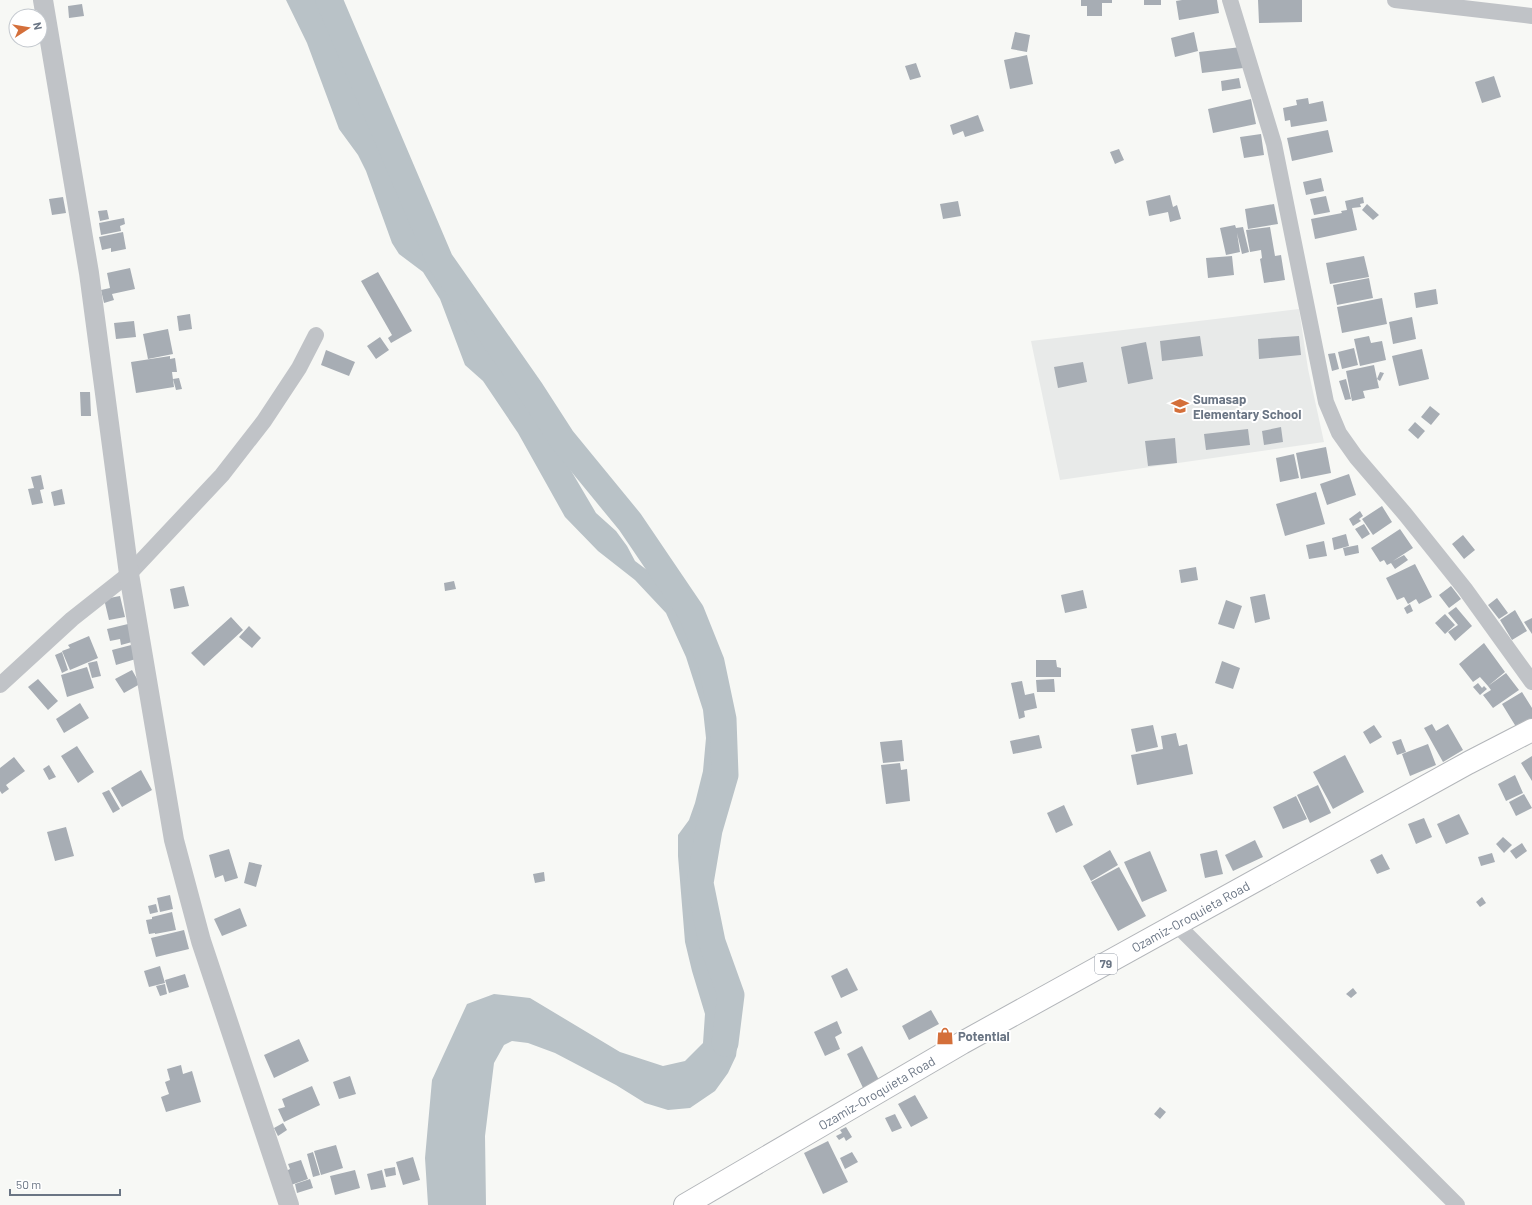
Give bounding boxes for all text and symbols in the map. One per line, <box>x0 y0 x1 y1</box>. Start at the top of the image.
north arrow <box>8 8 48 48</box>
text: N <box>31 21 45 31</box>
place label: Sumasap Elementary School <box>1193 391 1301 422</box>
school or university icon: Sumasap Elementary School <box>1170 396 1190 416</box>
street label: Ozamiz-Oroquieta Road <box>1129 877 1252 956</box>
road number: 79 <box>1095 954 1117 974</box>
shop icon: Potential <box>935 1026 955 1046</box>
place label: Potential <box>958 1028 1010 1044</box>
street label: Ozamiz-Oroquieta Road <box>815 1053 938 1133</box>
scale bar <box>10 1171 120 1197</box>
text: 50 m <box>16 1177 41 1191</box>

